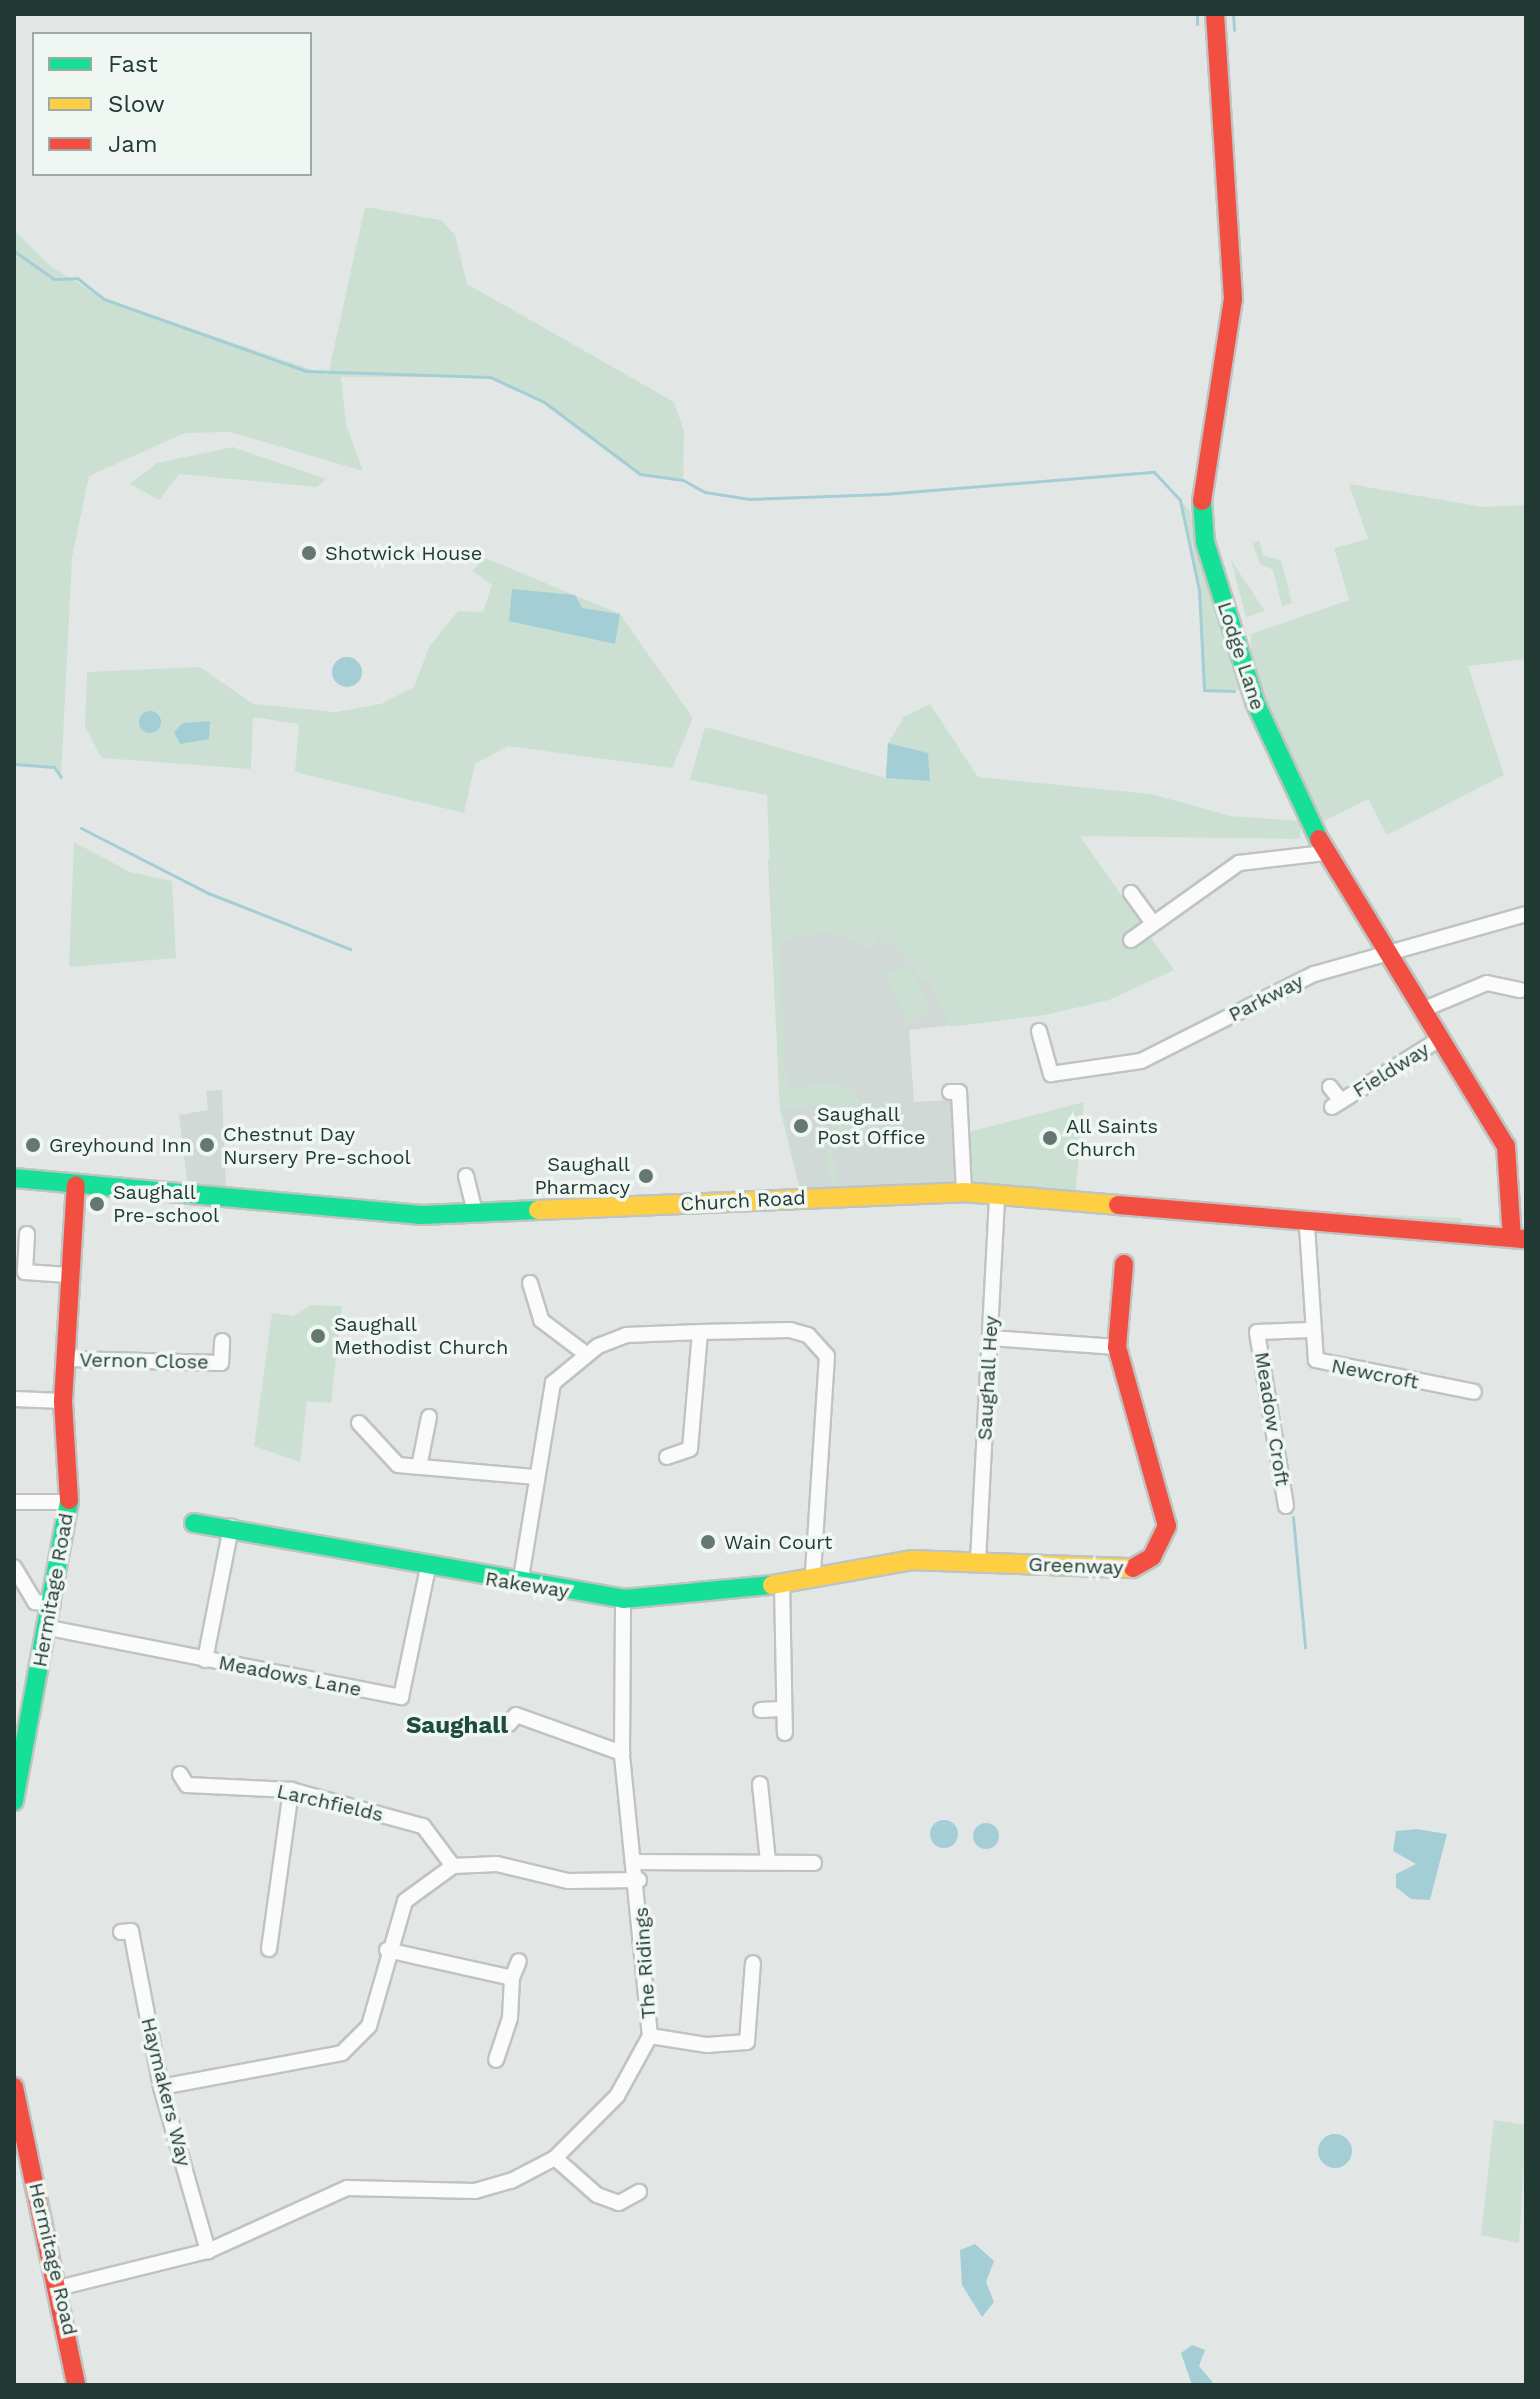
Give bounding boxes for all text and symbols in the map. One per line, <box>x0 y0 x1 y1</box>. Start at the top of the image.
legend <box>32 32 312 176</box>
text: Fast <box>108 50 158 78</box>
text: Slow <box>108 90 165 118</box>
text: Jam <box>108 130 158 158</box>
place label: Shotwick House <box>325 541 483 565</box>
marker: Shotwick House <box>300 544 318 562</box>
street label: Lodge Lane <box>1212 599 1270 713</box>
street label: Parkway <box>1225 969 1307 1027</box>
street label: Fieldway <box>1348 1037 1434 1103</box>
place label: Saughall Post Office <box>817 1102 925 1149</box>
place label: All Saints Church <box>1066 1114 1159 1161</box>
marker: Saughall Post Office <box>792 1117 810 1135</box>
place label: Chestnut Day Nursery Pre-school <box>223 1122 411 1169</box>
marker: All Saints Church <box>1041 1129 1059 1147</box>
place label: Greyhound Inn <box>49 1133 192 1157</box>
marker: Greyhound Inn <box>24 1136 42 1154</box>
marker: Chestnut Day Nursery Pre-school <box>198 1136 216 1154</box>
place label: Saughall Pharmacy <box>534 1152 630 1199</box>
marker: Saughall Pharmacy <box>637 1167 655 1185</box>
place label: Saughall Pre-school <box>113 1180 219 1227</box>
street label: Church Road <box>680 1186 806 1216</box>
marker: Saughall Pre-school <box>88 1195 106 1213</box>
place label: Saughall Methodist Church <box>334 1312 508 1359</box>
street label: Saughall Hey <box>973 1315 1003 1441</box>
marker: Saughall Methodist Church <box>309 1327 327 1345</box>
street label: Vernon Close <box>79 1348 209 1374</box>
street label: Meadow Croft <box>1249 1350 1295 1488</box>
street label: Newcroft <box>1329 1354 1421 1394</box>
street label: Hermitage Road <box>28 1511 78 1669</box>
place label: Wain Court <box>724 1530 832 1554</box>
marker: Wain Court <box>699 1533 717 1551</box>
street label: Greenway <box>1028 1552 1124 1580</box>
street label: Rakeway <box>483 1567 571 1603</box>
street label: Meadows Lane <box>217 1650 363 1702</box>
district label: Saughall <box>406 1712 508 1740</box>
street label: Larchfields <box>274 1779 386 1827</box>
street label: The Ridings <box>629 1906 661 2020</box>
street label: Haymakers Way <box>136 2015 196 2169</box>
street label: Hermitage Road <box>24 2180 82 2338</box>

